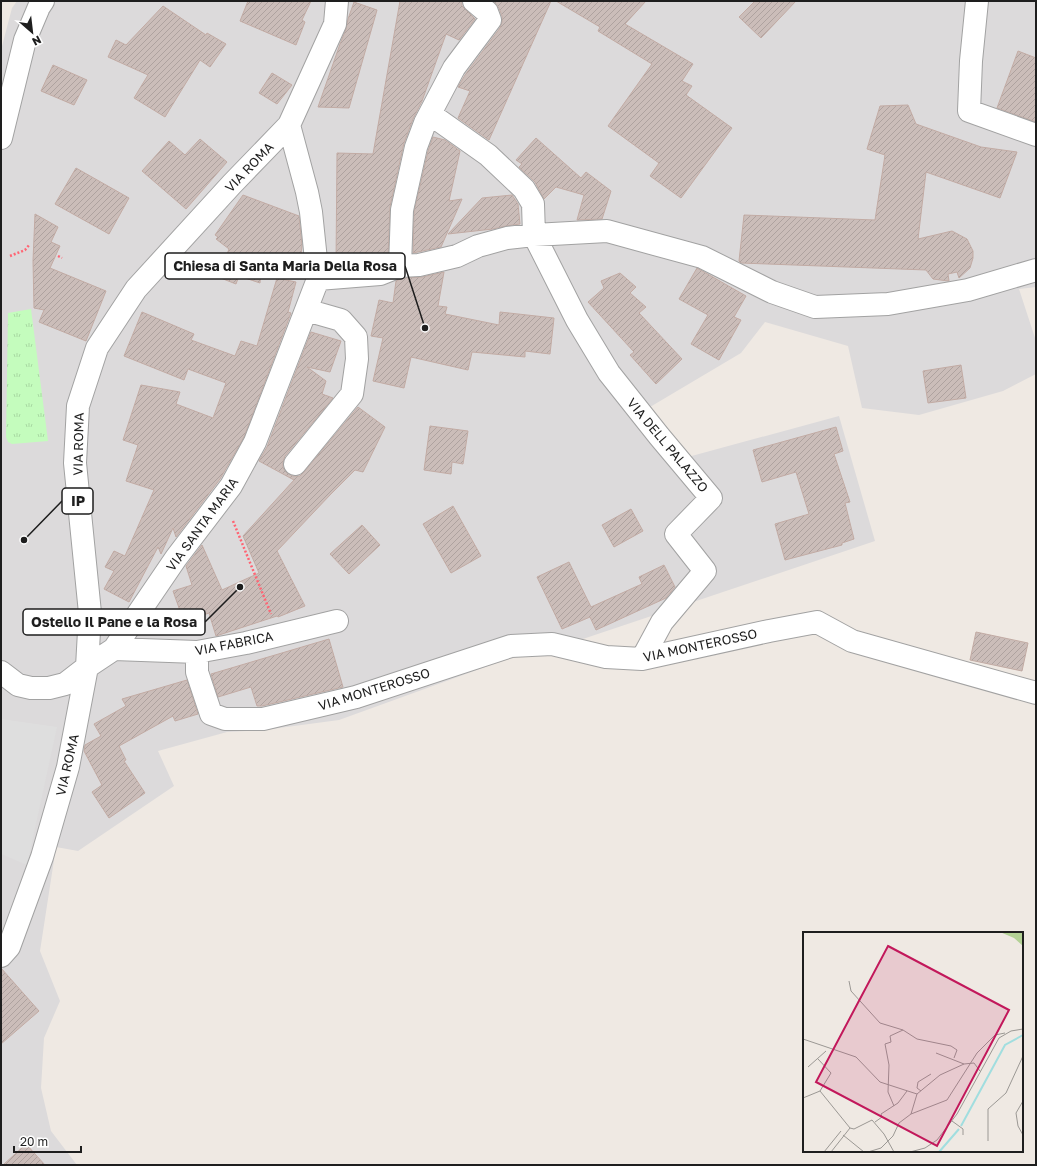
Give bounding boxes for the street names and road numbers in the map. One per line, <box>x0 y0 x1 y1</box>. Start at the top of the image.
street label: VIA ROMA <box>221 139 277 195</box>
street label: VIA DELL PALAZZO <box>624 395 712 495</box>
street label: VIA ROMA <box>69 412 87 476</box>
street label: VIA SANTA MARIA <box>163 474 242 574</box>
street label: VIA MONTEROSSO <box>642 625 758 665</box>
street label: VIA FABRICA <box>194 628 275 658</box>
street label: VIA MONTEROSSO <box>316 664 432 714</box>
street label: VIA ROMA <box>52 732 82 798</box>

